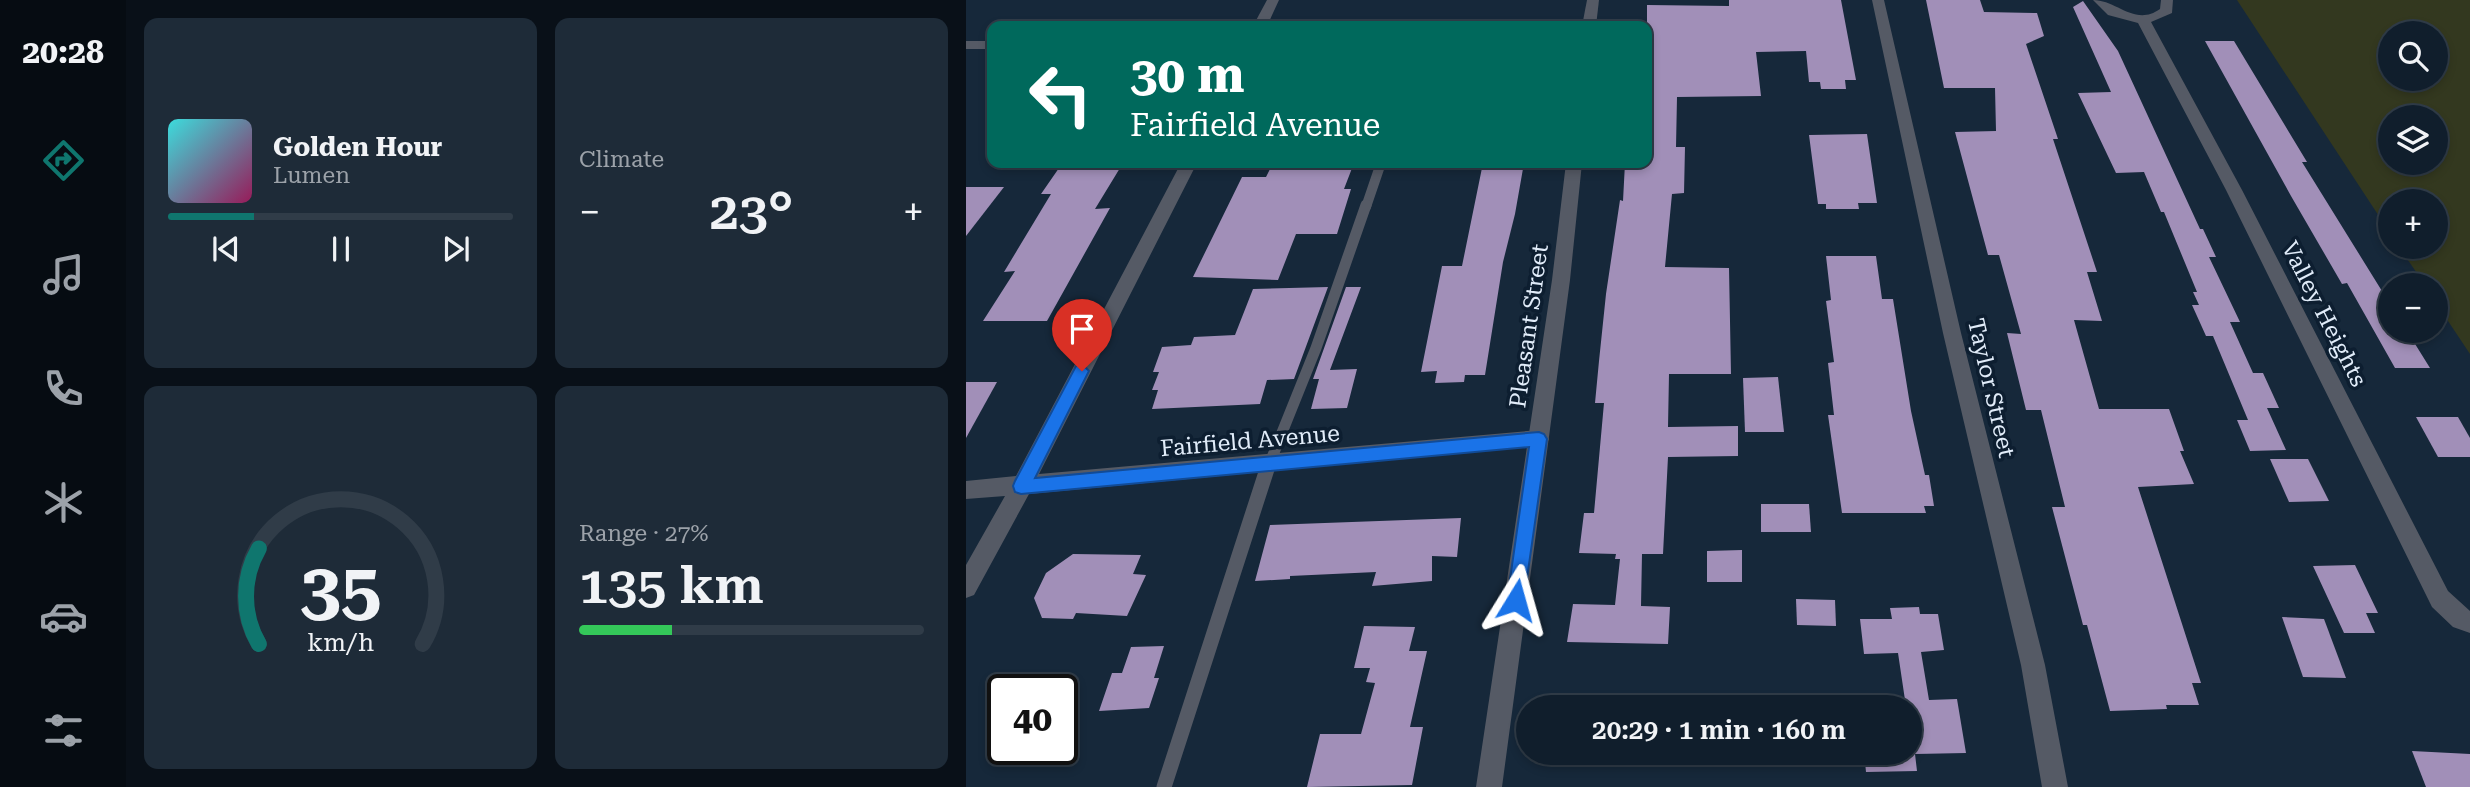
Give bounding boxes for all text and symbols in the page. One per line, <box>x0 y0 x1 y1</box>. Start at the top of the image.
map controls <box>2378 21 2448 343</box>
button: search <box>2378 21 2448 91</box>
text: 20:28 <box>22 33 104 71</box>
text: 30 m <box>1130 47 1245 104</box>
icon: left <box>1015 49 1106 140</box>
button: layers <box>2378 105 2448 175</box>
text: Fairfield Avenue <box>1130 106 1380 144</box>
text: Golden Hour <box>273 132 442 162</box>
icon: directions <box>39 136 88 185</box>
text: Climate <box>579 146 664 173</box>
text: Lumen <box>273 162 350 189</box>
text: 23° <box>710 181 793 242</box>
button: + <box>2378 189 2448 259</box>
text: − <box>579 190 600 234</box>
text: + <box>903 190 924 234</box>
icon: previous <box>207 230 245 268</box>
icon: pause <box>322 230 360 268</box>
icon: next <box>437 230 475 268</box>
street label: Valley Heights <box>2276 237 2372 391</box>
street label: Pleasant Street <box>1504 242 1554 410</box>
icon: music <box>39 250 88 299</box>
button: − <box>2378 273 2448 343</box>
pin <box>1052 299 1112 371</box>
icon: arrive <box>1063 310 1101 348</box>
street label: Taylor Street <box>1962 316 2020 461</box>
icon: phone <box>39 364 88 413</box>
street label: Fairfield Avenue <box>1159 420 1341 462</box>
icon: climate <box>39 478 88 527</box>
text: Range · 27% <box>579 520 708 547</box>
text: 35 <box>300 547 381 632</box>
text: 135 km <box>579 555 764 616</box>
position arrow <box>1479 563 1553 637</box>
icon: car <box>39 592 88 641</box>
text: km/h <box>307 627 374 656</box>
speed limit sign: 40 <box>987 674 1078 765</box>
icon: filters <box>39 706 88 755</box>
text: 20:29 · 1 min · 160 m <box>1592 715 1846 745</box>

